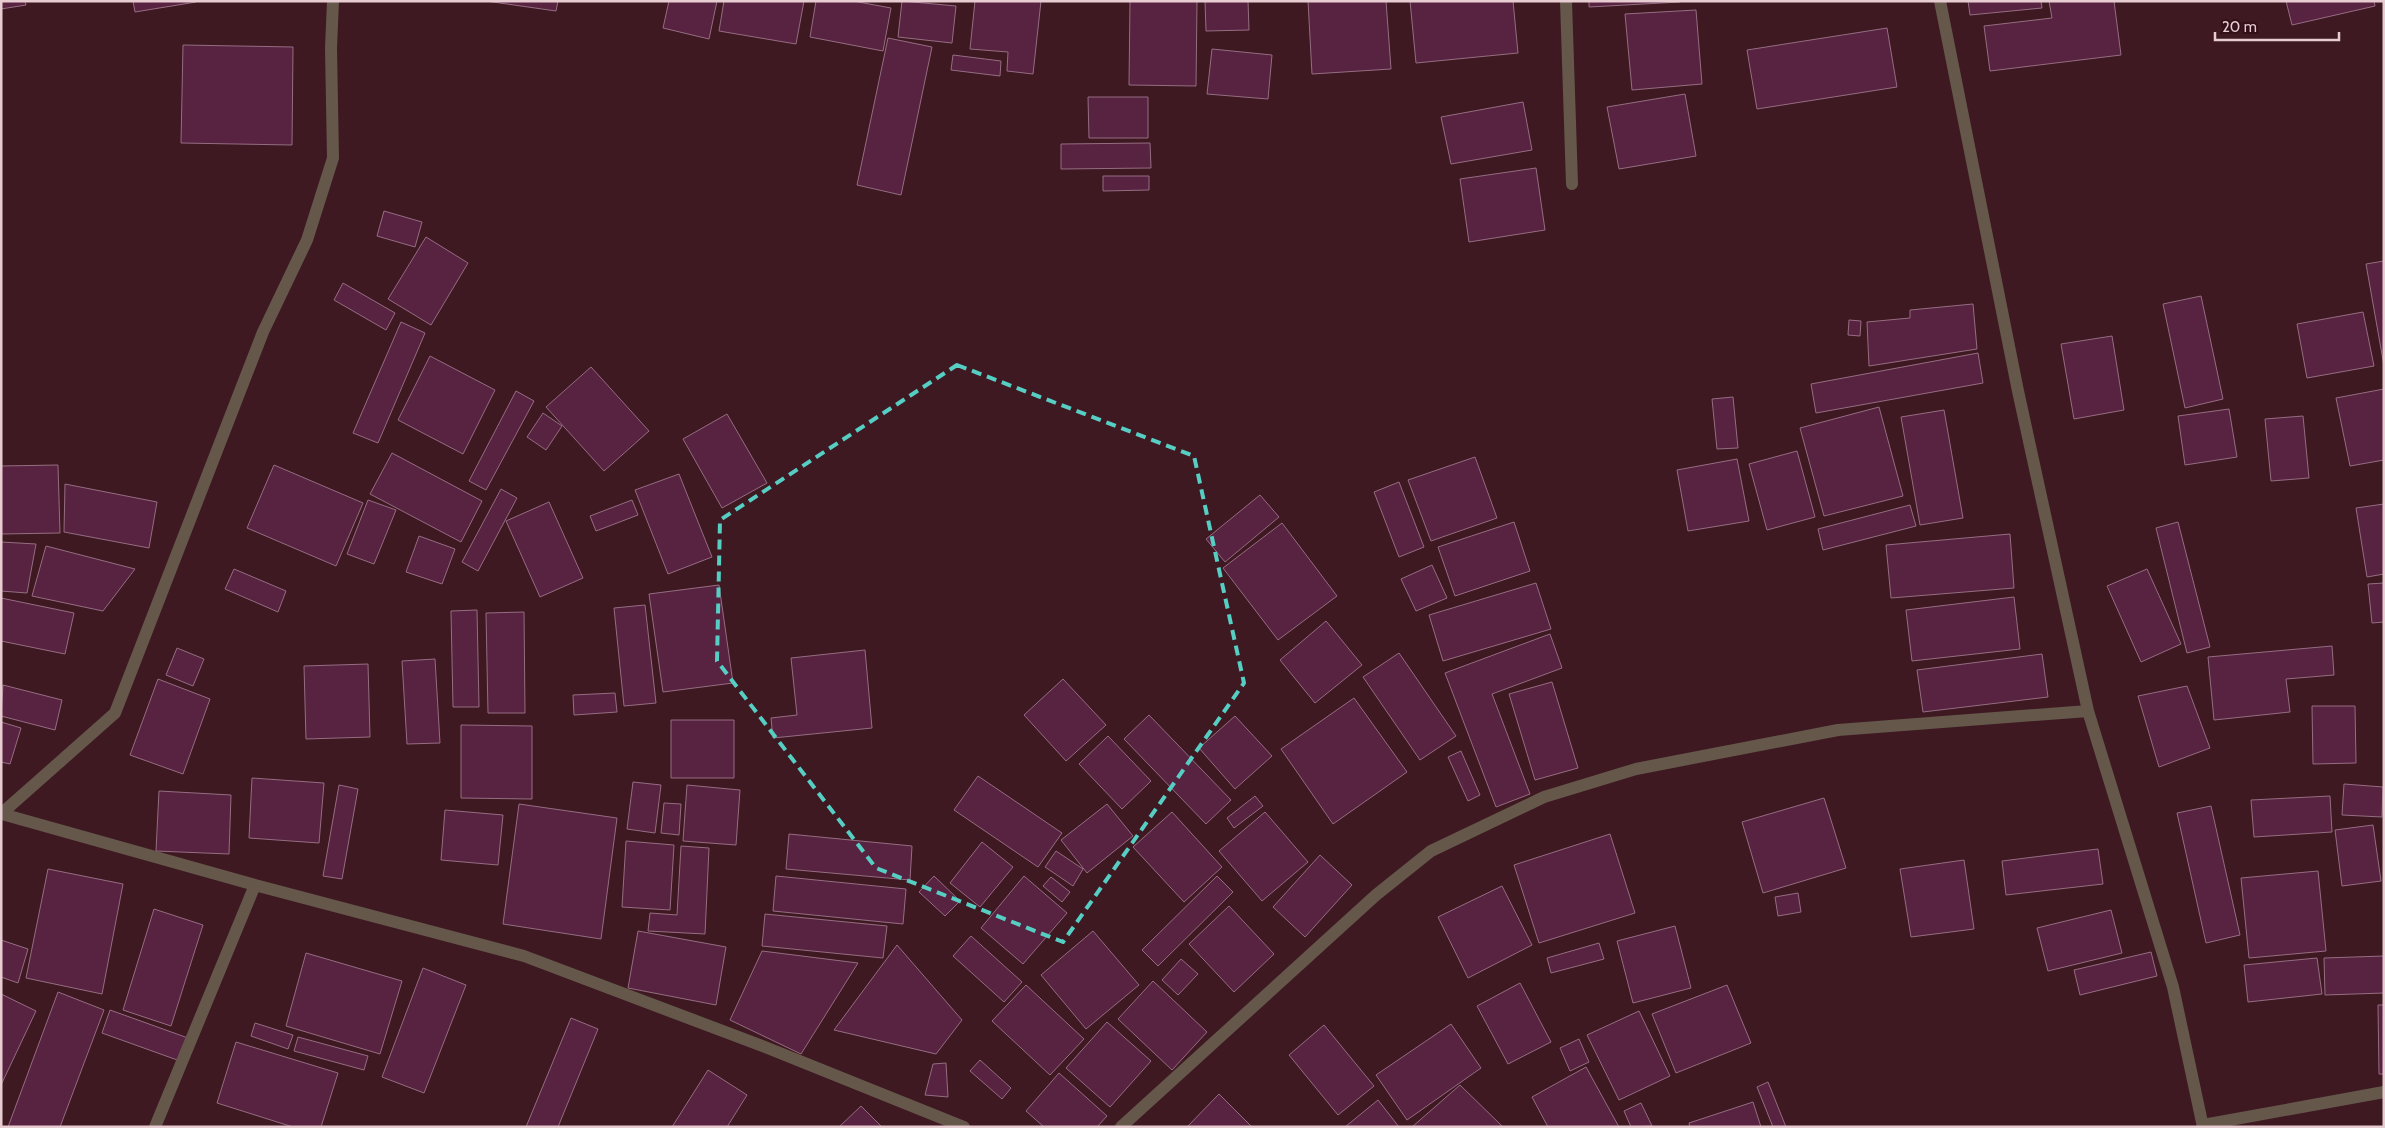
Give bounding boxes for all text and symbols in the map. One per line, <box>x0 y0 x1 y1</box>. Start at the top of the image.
scale bar <box>2215 10 2339 42</box>
text: 20 m <box>2222 18 2257 36</box>

